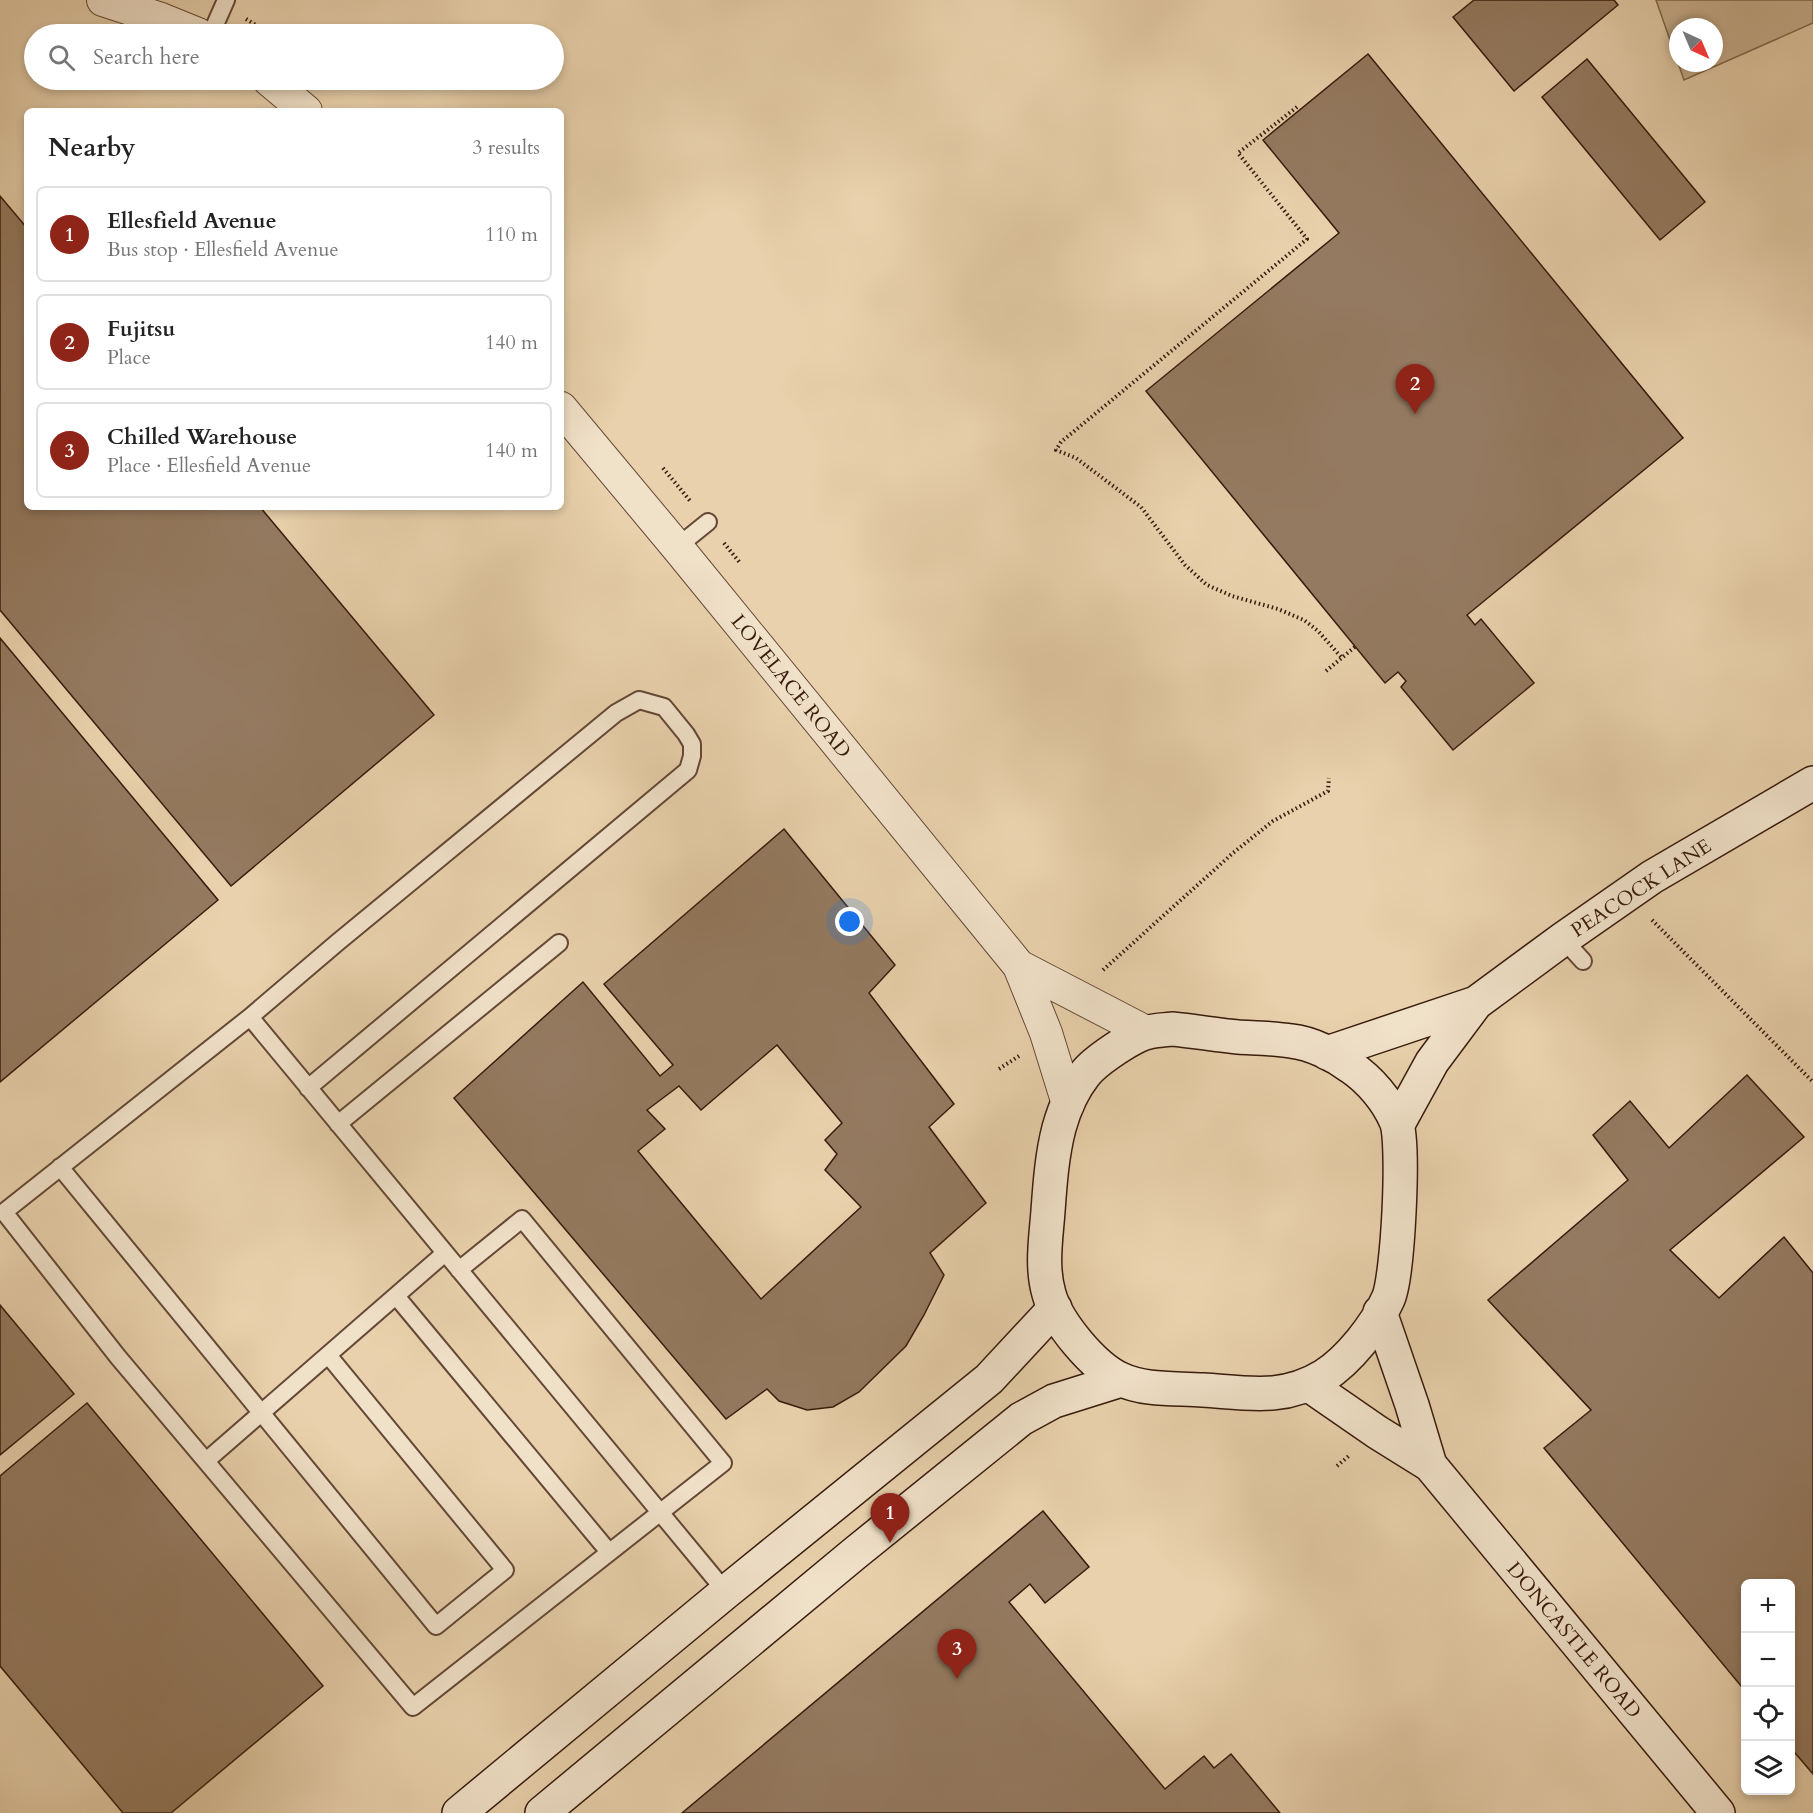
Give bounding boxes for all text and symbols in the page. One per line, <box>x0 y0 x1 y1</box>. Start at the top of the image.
north arrow <box>1669 18 1723 72</box>
search box <box>24 24 564 90</box>
icon: search <box>45 41 78 74</box>
text: Search here <box>93 42 200 72</box>
text: Nearby <box>48 130 136 165</box>
text: 3 results <box>472 134 540 161</box>
text: Ellesfield Avenue <box>107 206 277 236</box>
text: 1 <box>64 221 75 248</box>
text: 110 m <box>485 221 538 248</box>
text: Bus stop · Ellesfield Avenue <box>107 236 339 263</box>
text: Fujitsu <box>107 314 175 344</box>
text: 2 <box>64 329 75 356</box>
text: 140 m <box>485 329 538 356</box>
text: Place <box>107 344 151 371</box>
pin: 2 <box>1396 364 1434 414</box>
text: Chilled Warehouse <box>107 422 297 452</box>
text: 3 <box>64 437 75 464</box>
text: 140 m <box>485 437 538 464</box>
text: Place · Ellesfield Avenue <box>107 452 311 479</box>
street label: LOVELACE ROAD <box>725 609 857 763</box>
street label: PEACOCK LANE <box>1566 832 1716 944</box>
your location <box>835 907 864 936</box>
pin: 1 <box>870 1494 910 1543</box>
street label: DONCASTLE ROAD <box>1501 1556 1647 1724</box>
map controls <box>1741 1579 1795 1795</box>
button: + <box>1741 1579 1795 1633</box>
pin: 3 <box>938 1630 976 1679</box>
button: − <box>1741 1633 1795 1687</box>
button: locate <box>1741 1687 1795 1741</box>
button: layers <box>1741 1741 1795 1795</box>

